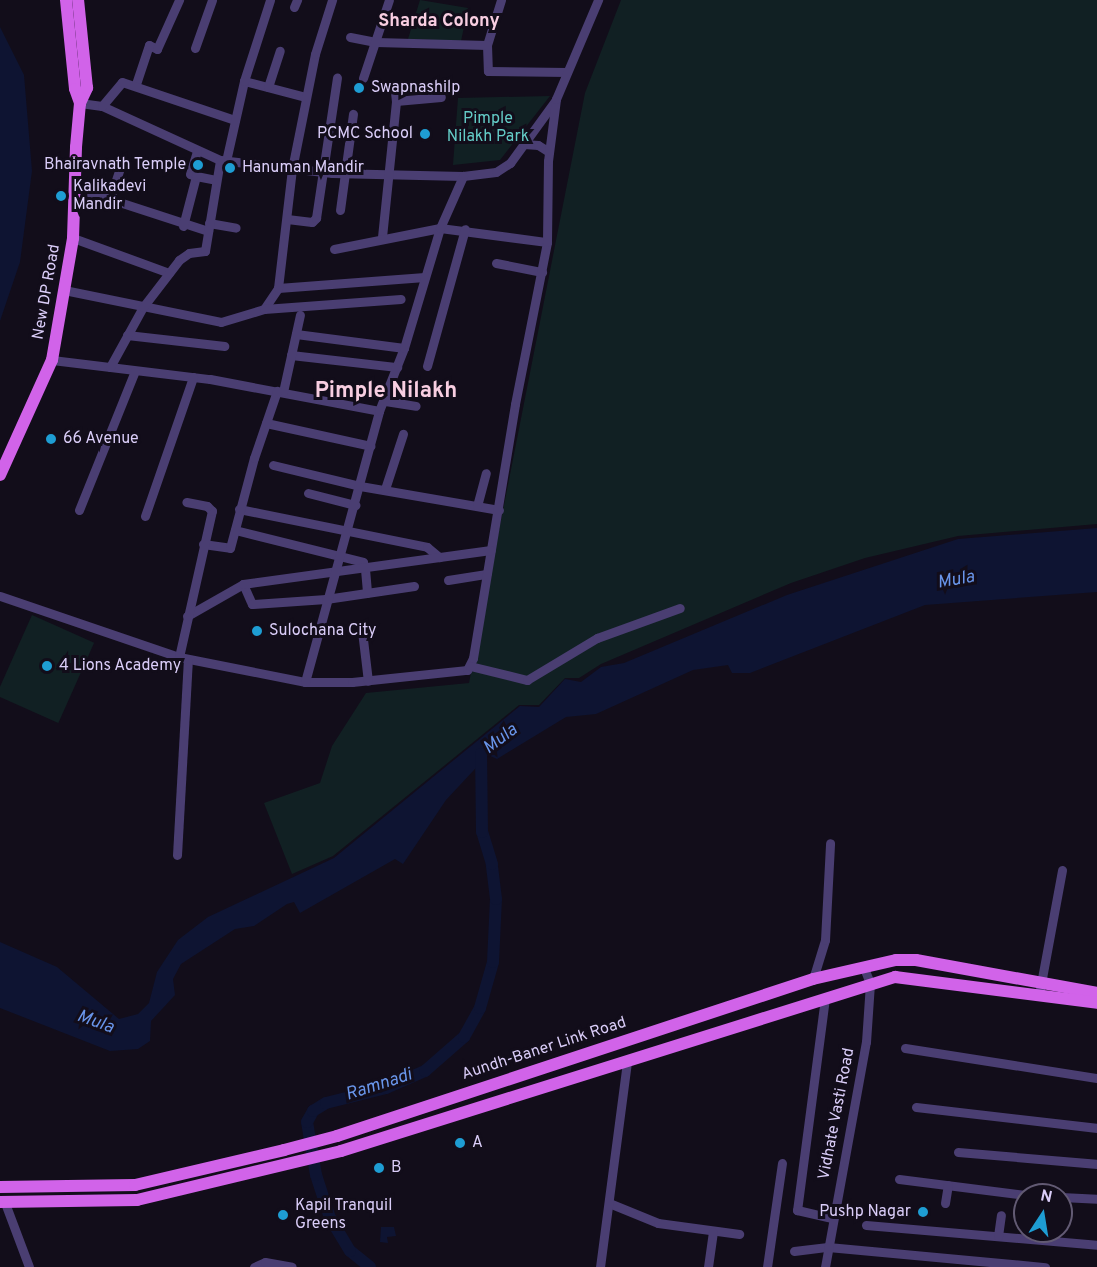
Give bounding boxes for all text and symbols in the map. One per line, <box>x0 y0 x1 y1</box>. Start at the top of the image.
district label: Sharda Colony <box>378 11 500 33</box>
place label: Swapnashilp <box>371 78 460 98</box>
marker: Swapnashilp <box>352 81 366 95</box>
park label: Pimple Nilakh Park <box>447 109 529 147</box>
place label: PCMC School <box>317 124 413 144</box>
marker: PCMC School <box>418 127 432 141</box>
place label: Bhairavnath Temple <box>43 155 186 175</box>
marker: Bhairavnath Temple <box>191 158 205 172</box>
place label: Hanuman Mandir <box>242 158 364 178</box>
marker: Hanuman Mandir <box>223 161 237 175</box>
place label: Kalikadevi Mandir <box>73 177 146 215</box>
marker: Kalikadevi Mandir <box>54 189 68 203</box>
street label: New DP Road <box>29 243 65 341</box>
district label: Pimple Nilakh <box>315 379 457 405</box>
place label: 66 Avenue <box>63 429 139 449</box>
marker: 66 Avenue <box>44 432 58 446</box>
water label: Mula <box>936 567 976 595</box>
place label: Sulochana City <box>269 621 377 641</box>
marker: Sulochana City <box>250 624 264 638</box>
place label: 4 Lions Academy <box>59 656 182 676</box>
marker: 4 Lions Academy <box>40 659 54 673</box>
water label: Mula <box>480 720 522 760</box>
water label: Mula <box>74 1006 116 1040</box>
street label: Aundh-Baner Link Road <box>459 1013 629 1085</box>
street label: Vidhate Vasti Road <box>815 1046 859 1182</box>
water label: Ramnadi <box>343 1065 415 1107</box>
place label: A <box>472 1133 483 1153</box>
marker: A <box>453 1136 467 1150</box>
place label: B <box>391 1158 401 1178</box>
marker: B <box>372 1161 386 1175</box>
north arrow <box>1013 1183 1073 1243</box>
text: N <box>1039 1186 1054 1208</box>
place label: Kapil Tranquil Greens <box>295 1196 393 1234</box>
place label: Pushp Nagar <box>819 1202 911 1222</box>
marker: Pushp Nagar <box>916 1205 930 1219</box>
marker: Kapil Tranquil Greens <box>276 1208 290 1222</box>

